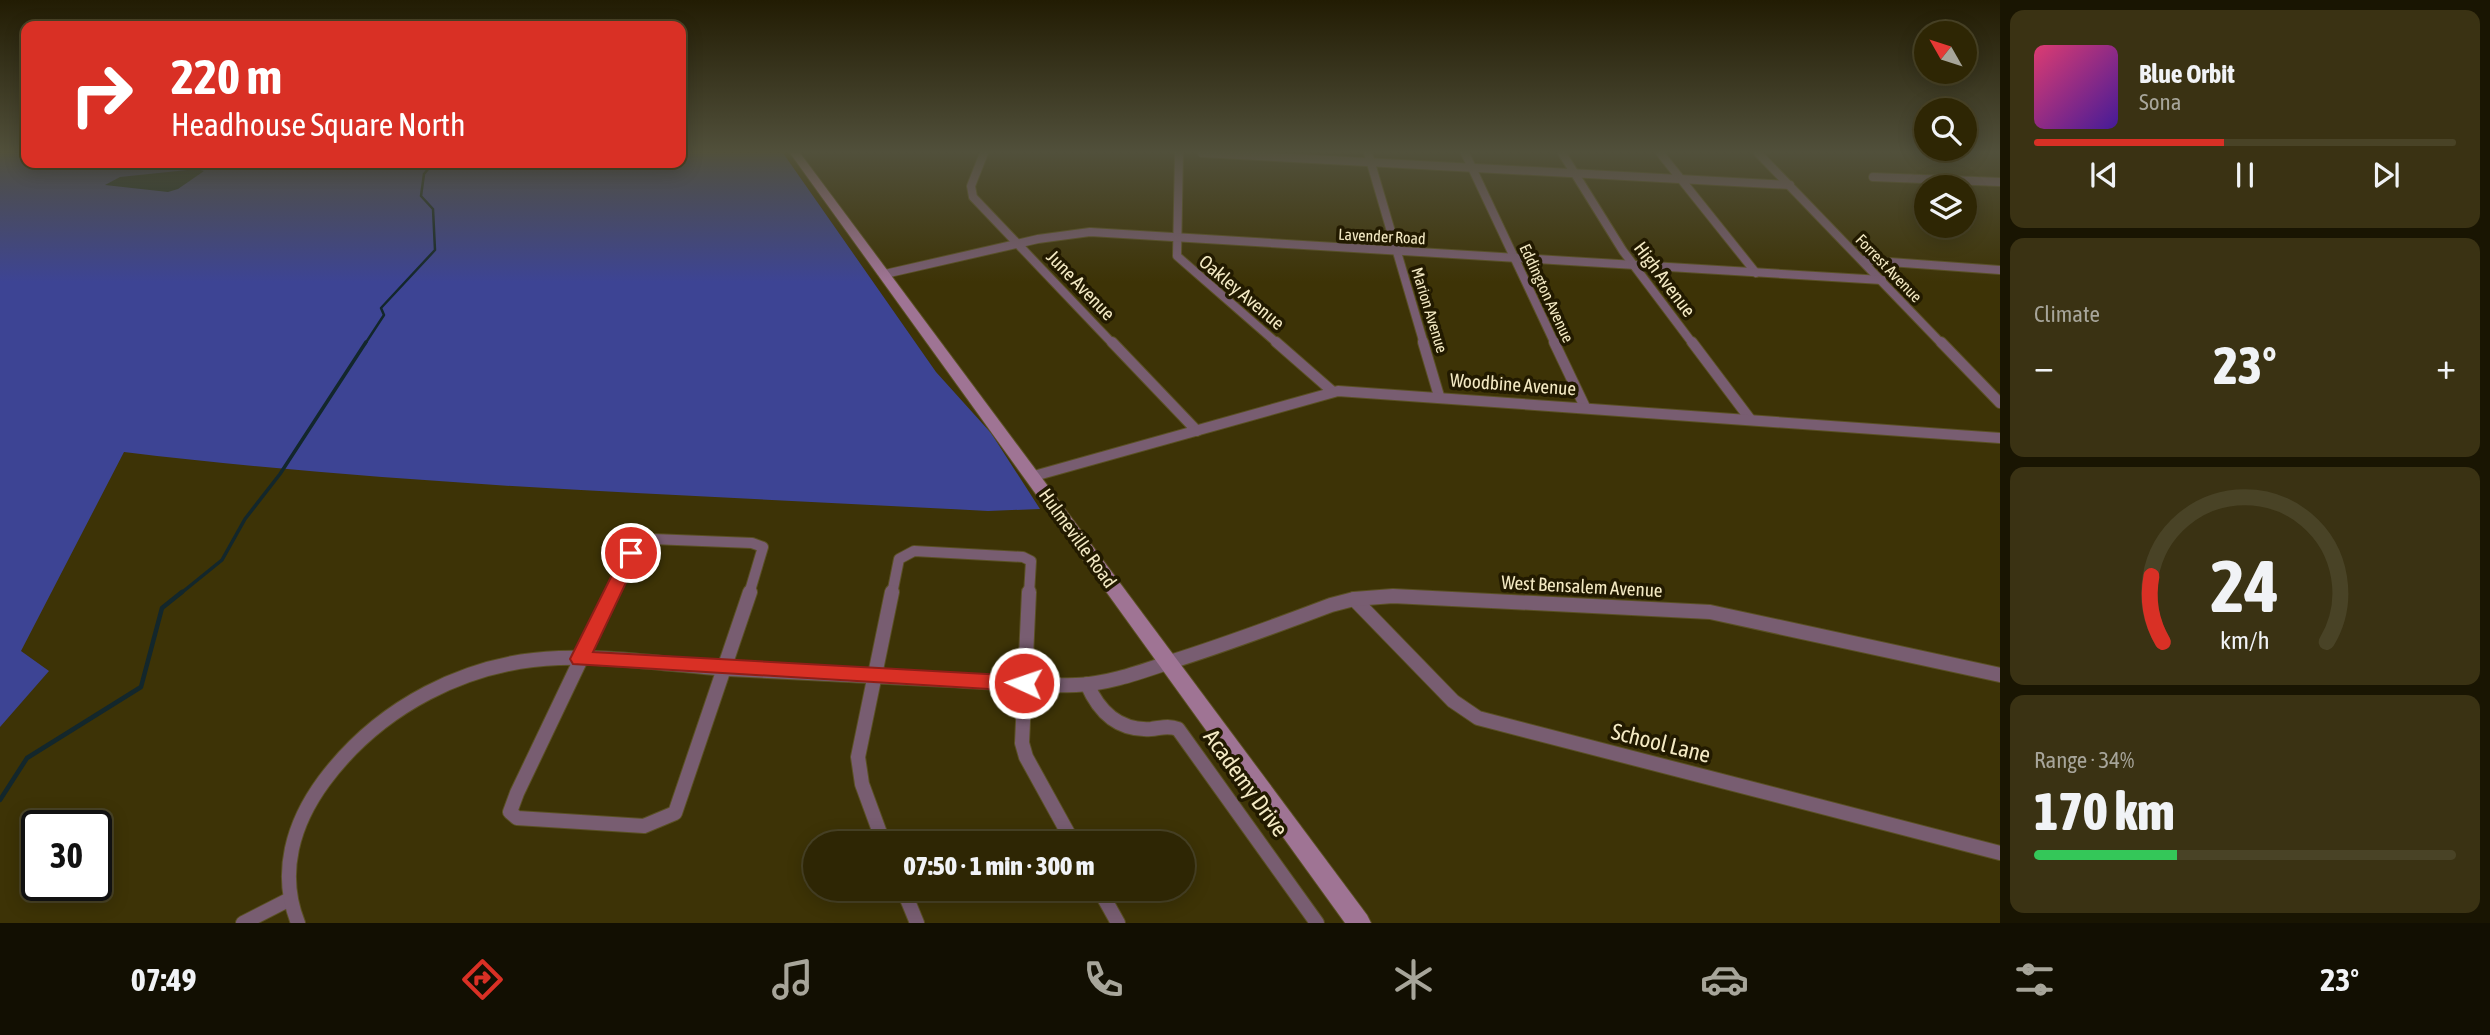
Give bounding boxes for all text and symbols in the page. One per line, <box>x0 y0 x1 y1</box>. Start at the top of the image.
north arrow <box>1914 21 1978 84</box>
map controls <box>1914 21 1977 238</box>
text: 220 m <box>171 48 282 104</box>
icon: right <box>56 49 147 140</box>
text: Blue Orbit <box>2139 59 2235 89</box>
text: Sona <box>2139 89 2181 115</box>
button: search <box>1914 98 1977 161</box>
text: Headhouse Square North <box>171 106 465 143</box>
icon: previous <box>2085 156 2123 194</box>
icon: pause <box>2226 156 2264 194</box>
icon: next <box>2367 156 2405 194</box>
button: layers <box>1914 175 1977 238</box>
street label: Lavender Road <box>1338 225 1426 247</box>
street label: Forrest Avenue <box>1852 230 1926 306</box>
street label: High Avenue <box>1630 237 1700 321</box>
street label: Eddington Avenue <box>1515 241 1578 345</box>
street label: June Avenue <box>1042 246 1120 324</box>
street label: Oakley Avenue <box>1195 250 1289 334</box>
street label: Marion Avenue <box>1408 265 1452 355</box>
text: Climate <box>2034 301 2100 327</box>
text: 23° <box>2213 335 2277 395</box>
text: − <box>2034 344 2054 387</box>
text: + <box>2436 344 2456 387</box>
street label: Woodbine Avenue <box>1449 369 1577 399</box>
street label: Hulmeville Road <box>1035 484 1121 592</box>
pin <box>601 523 661 583</box>
icon: arrive <box>612 534 650 572</box>
text: 24 <box>2211 544 2279 627</box>
street label: West Bensalem Avenue <box>1501 571 1663 601</box>
text: km/h <box>2220 625 2270 653</box>
position arrow <box>987 646 1061 720</box>
street label: School Lane <box>1609 718 1713 768</box>
street label: Academy Drive <box>1199 725 1293 841</box>
text: Range · 34% <box>2034 747 2134 773</box>
text: 170 km <box>2034 781 2175 841</box>
speed limit sign: 30 <box>21 810 112 901</box>
text: 07:50 · 1 min · 300 m <box>904 851 1094 881</box>
icon: directions <box>458 955 507 1004</box>
icon: music <box>768 955 817 1004</box>
icon: phone <box>1079 955 1128 1004</box>
icon: climate <box>1389 955 1438 1004</box>
icon: car <box>1700 955 1749 1004</box>
icon: filters <box>2010 955 2059 1004</box>
text: 07:49 <box>131 961 197 998</box>
text: 23° <box>2320 961 2359 998</box>

